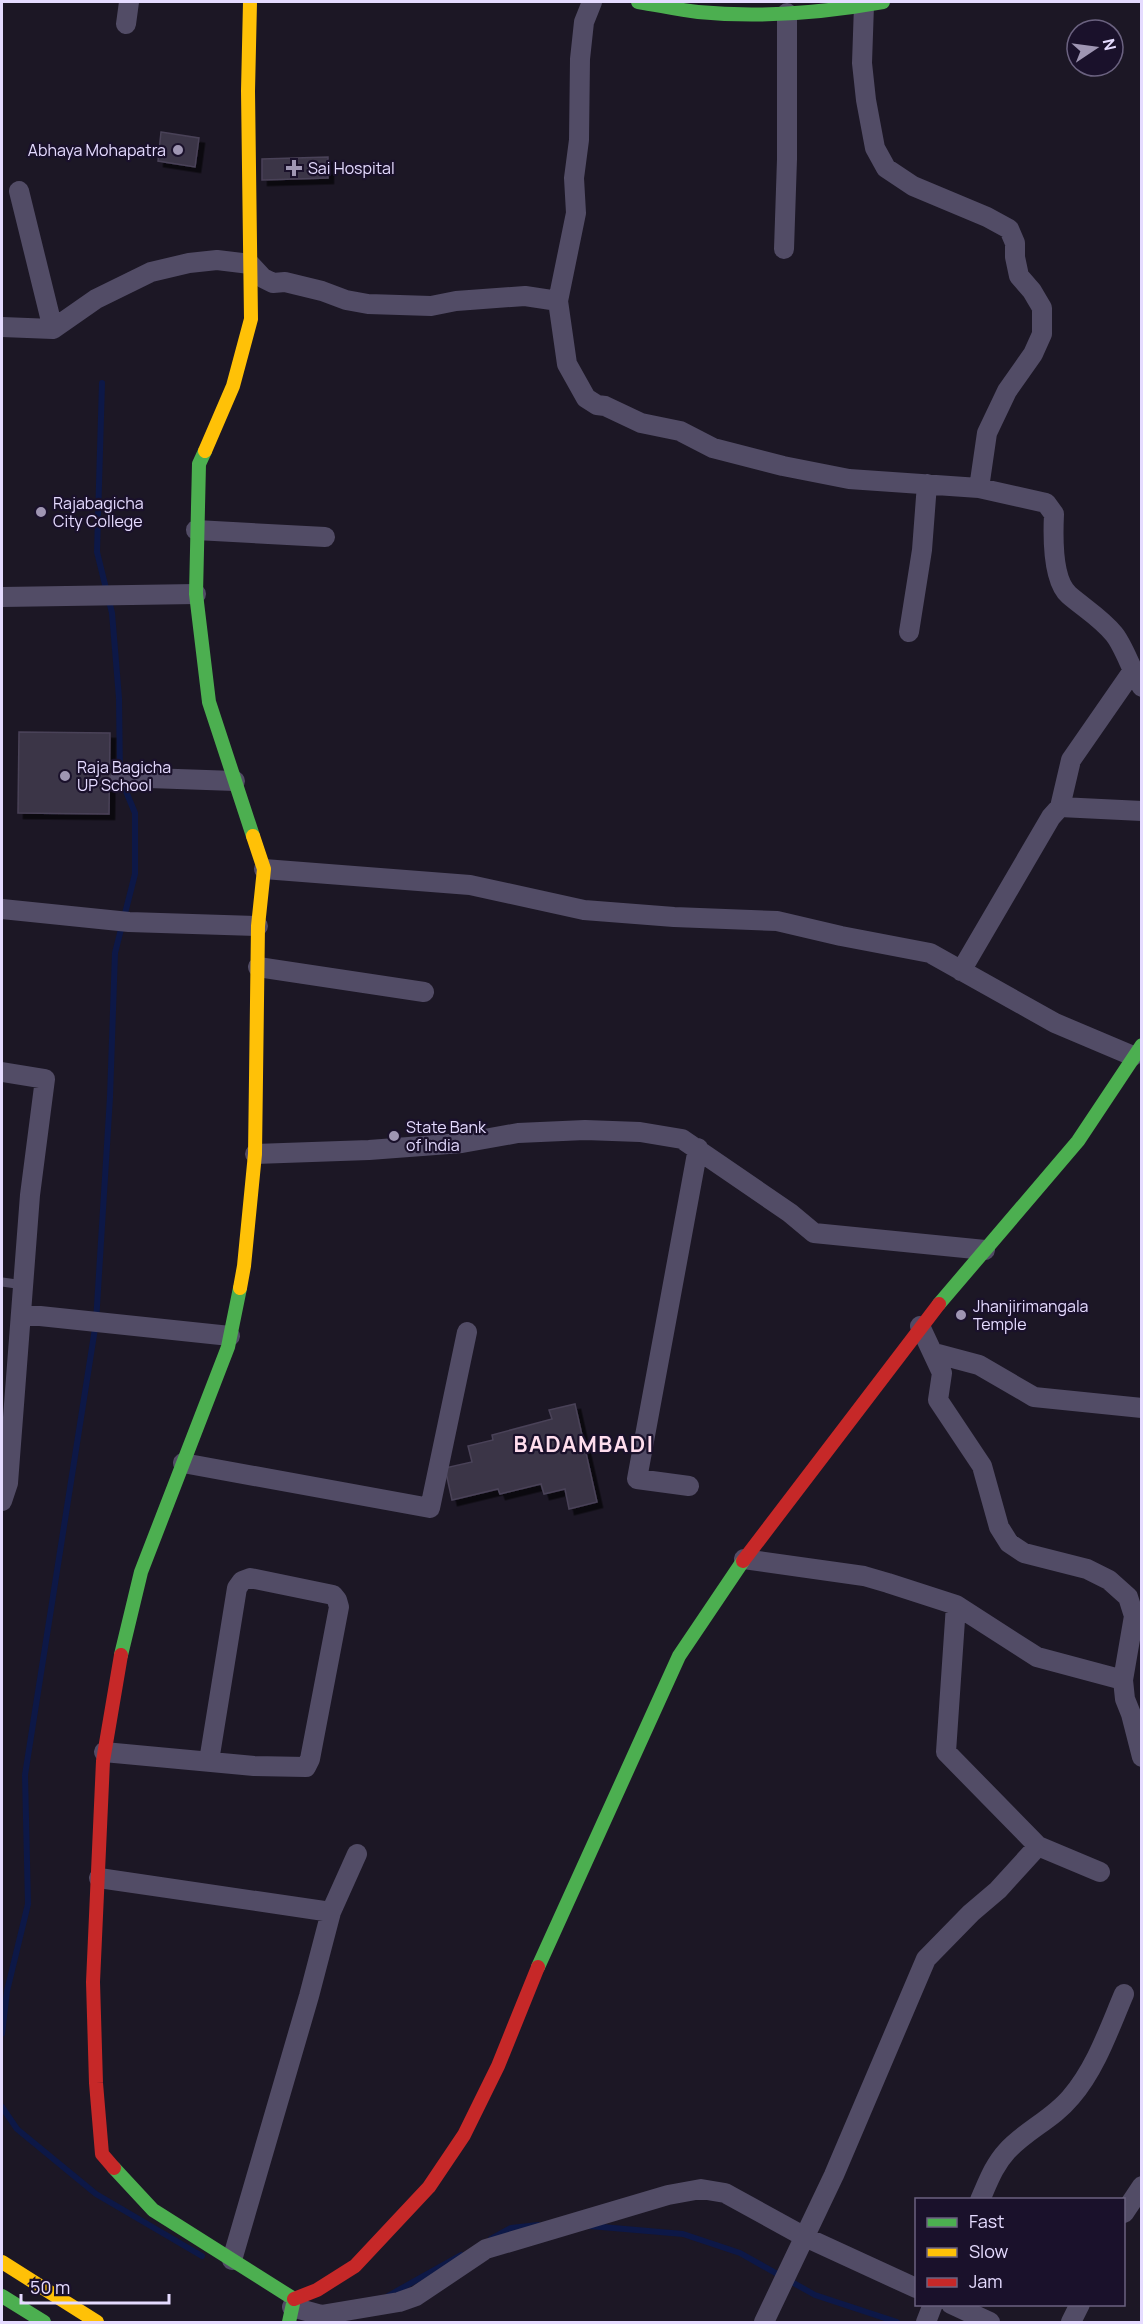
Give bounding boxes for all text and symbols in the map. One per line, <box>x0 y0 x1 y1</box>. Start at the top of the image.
north arrow <box>1065 18 1125 78</box>
text: N <box>1098 37 1122 53</box>
place label: Abhaya Mohapatra <box>28 139 166 161</box>
marker: Abhaya Mohapatra <box>171 143 185 157</box>
place label: Sai Hospital <box>308 157 395 179</box>
marker: Sai Hospital <box>285 159 303 177</box>
place label: Rajabagicha City College <box>53 492 144 532</box>
marker: Rajabagicha City College <box>34 505 48 519</box>
place label: Raja Bagicha UP School <box>77 756 171 796</box>
marker: Raja Bagicha UP School <box>58 769 72 783</box>
place label: State Bank of India <box>406 1116 487 1156</box>
marker: State Bank of India <box>387 1129 401 1143</box>
place label: Jhanjirimangala Temple <box>973 1295 1089 1335</box>
marker: Jhanjirimangala Temple <box>954 1308 968 1322</box>
district label: BADAMBADI <box>514 1429 654 1459</box>
legend <box>915 2198 1125 2306</box>
text: Fast <box>969 2209 1004 2233</box>
text: Slow <box>969 2239 1009 2263</box>
scale bar <box>21 2267 170 2305</box>
text: Jam <box>969 2269 1003 2293</box>
text: 50 m <box>30 2275 70 2299</box>

